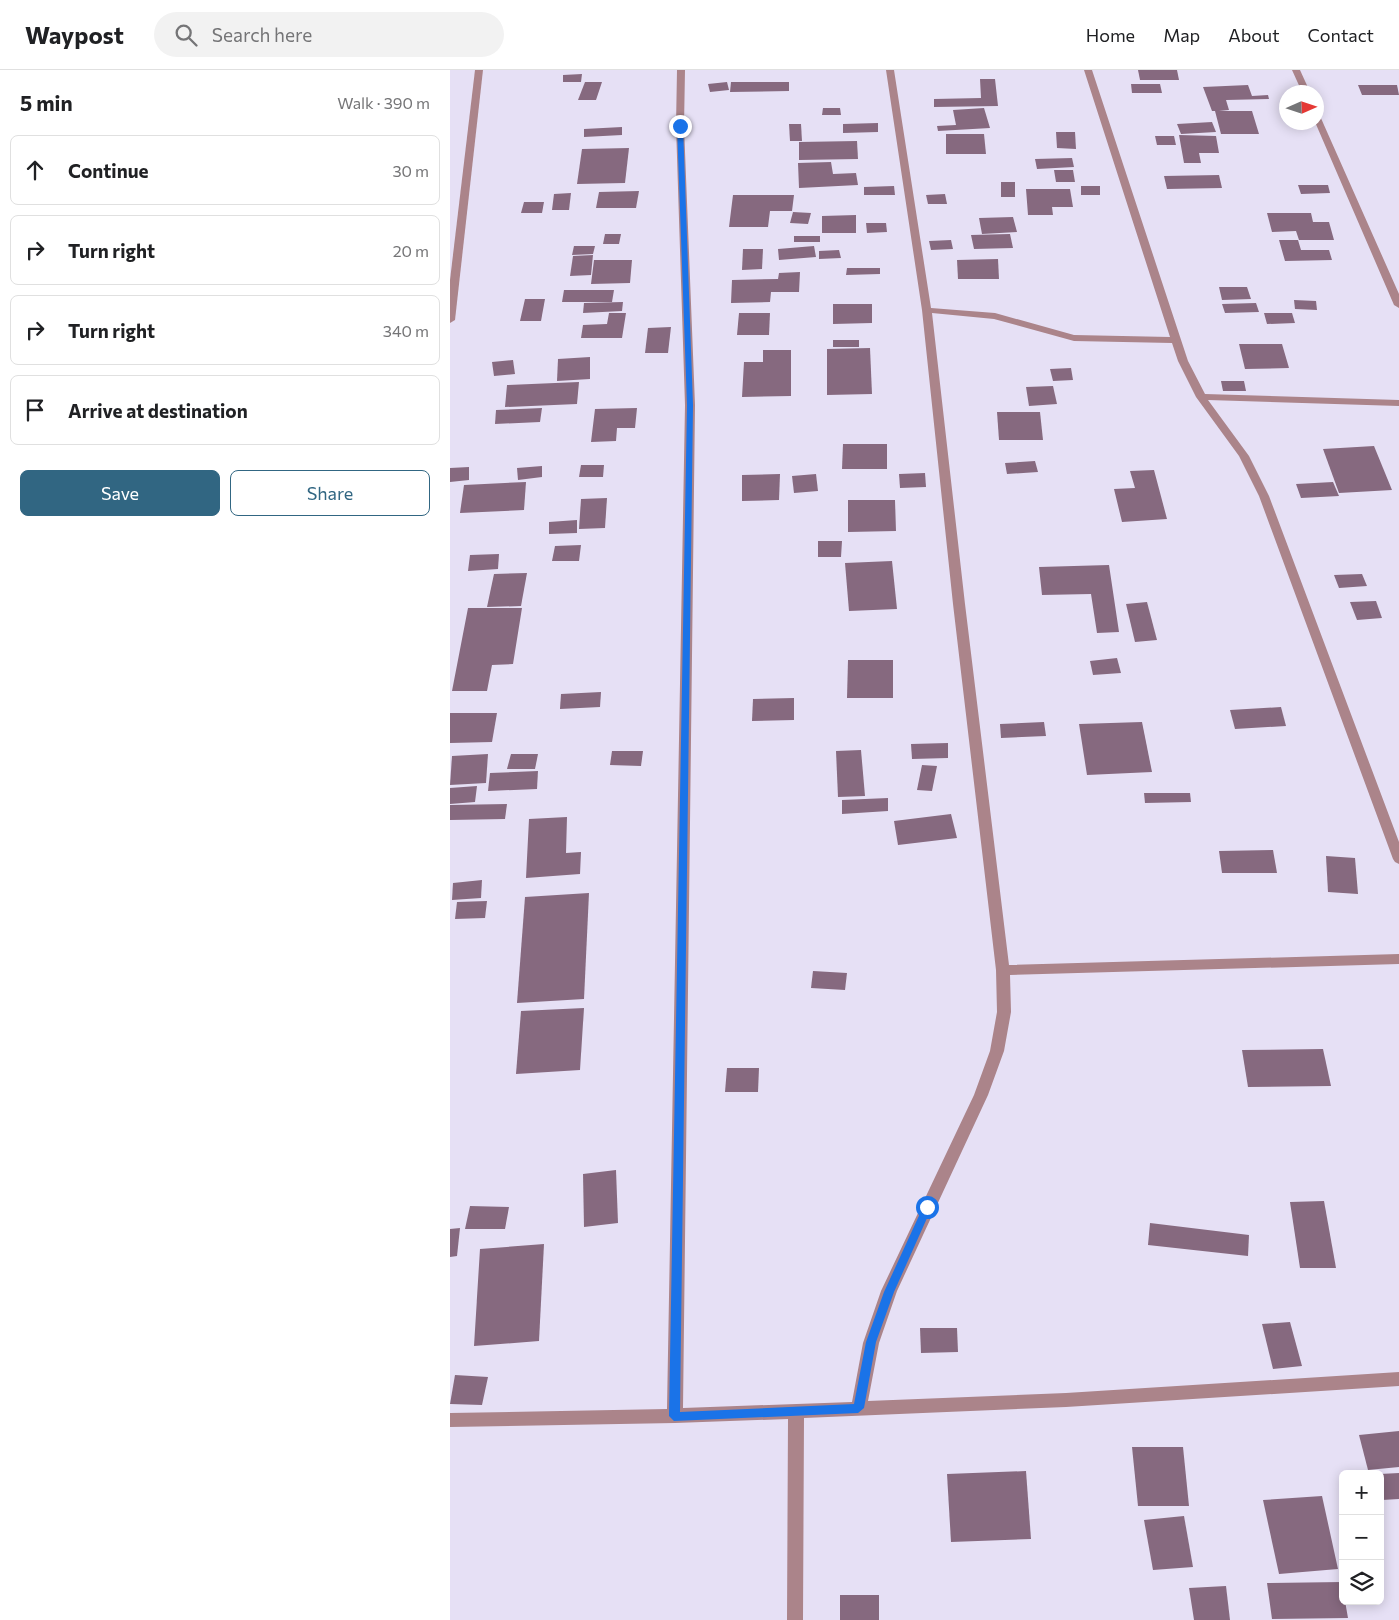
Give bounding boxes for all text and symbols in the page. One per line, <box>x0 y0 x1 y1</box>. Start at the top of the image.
search box <box>154 12 504 57</box>
text: Waypost <box>25 20 124 49</box>
icon: search <box>172 21 200 49</box>
text: Search here <box>212 23 312 46</box>
text: Home <box>1086 24 1135 46</box>
text: Map <box>1163 24 1200 46</box>
text: About <box>1228 24 1280 46</box>
text: Contact <box>1308 24 1374 46</box>
north arrow <box>1279 85 1324 130</box>
text: 5 min <box>20 90 73 115</box>
text: Walk · 390 m <box>337 93 430 112</box>
route end <box>669 115 692 138</box>
icon: ahead <box>21 156 49 184</box>
text: Continue <box>68 159 148 182</box>
text: 30 m <box>392 161 429 180</box>
icon: right <box>21 236 49 264</box>
text: Turn right <box>68 239 155 262</box>
text: 20 m <box>393 241 429 260</box>
icon: right <box>21 316 49 344</box>
text: Turn right <box>68 319 155 342</box>
text: 340 m <box>383 321 429 340</box>
icon: arrive <box>21 396 49 424</box>
text: Arrive at destination <box>68 399 248 422</box>
button: Save <box>20 470 220 516</box>
button: Share <box>230 470 430 516</box>
route start <box>916 1196 939 1219</box>
map controls <box>1339 1470 1384 1605</box>
button: + <box>1339 1470 1384 1515</box>
button: − <box>1339 1515 1384 1560</box>
button: layers <box>1339 1560 1384 1605</box>

